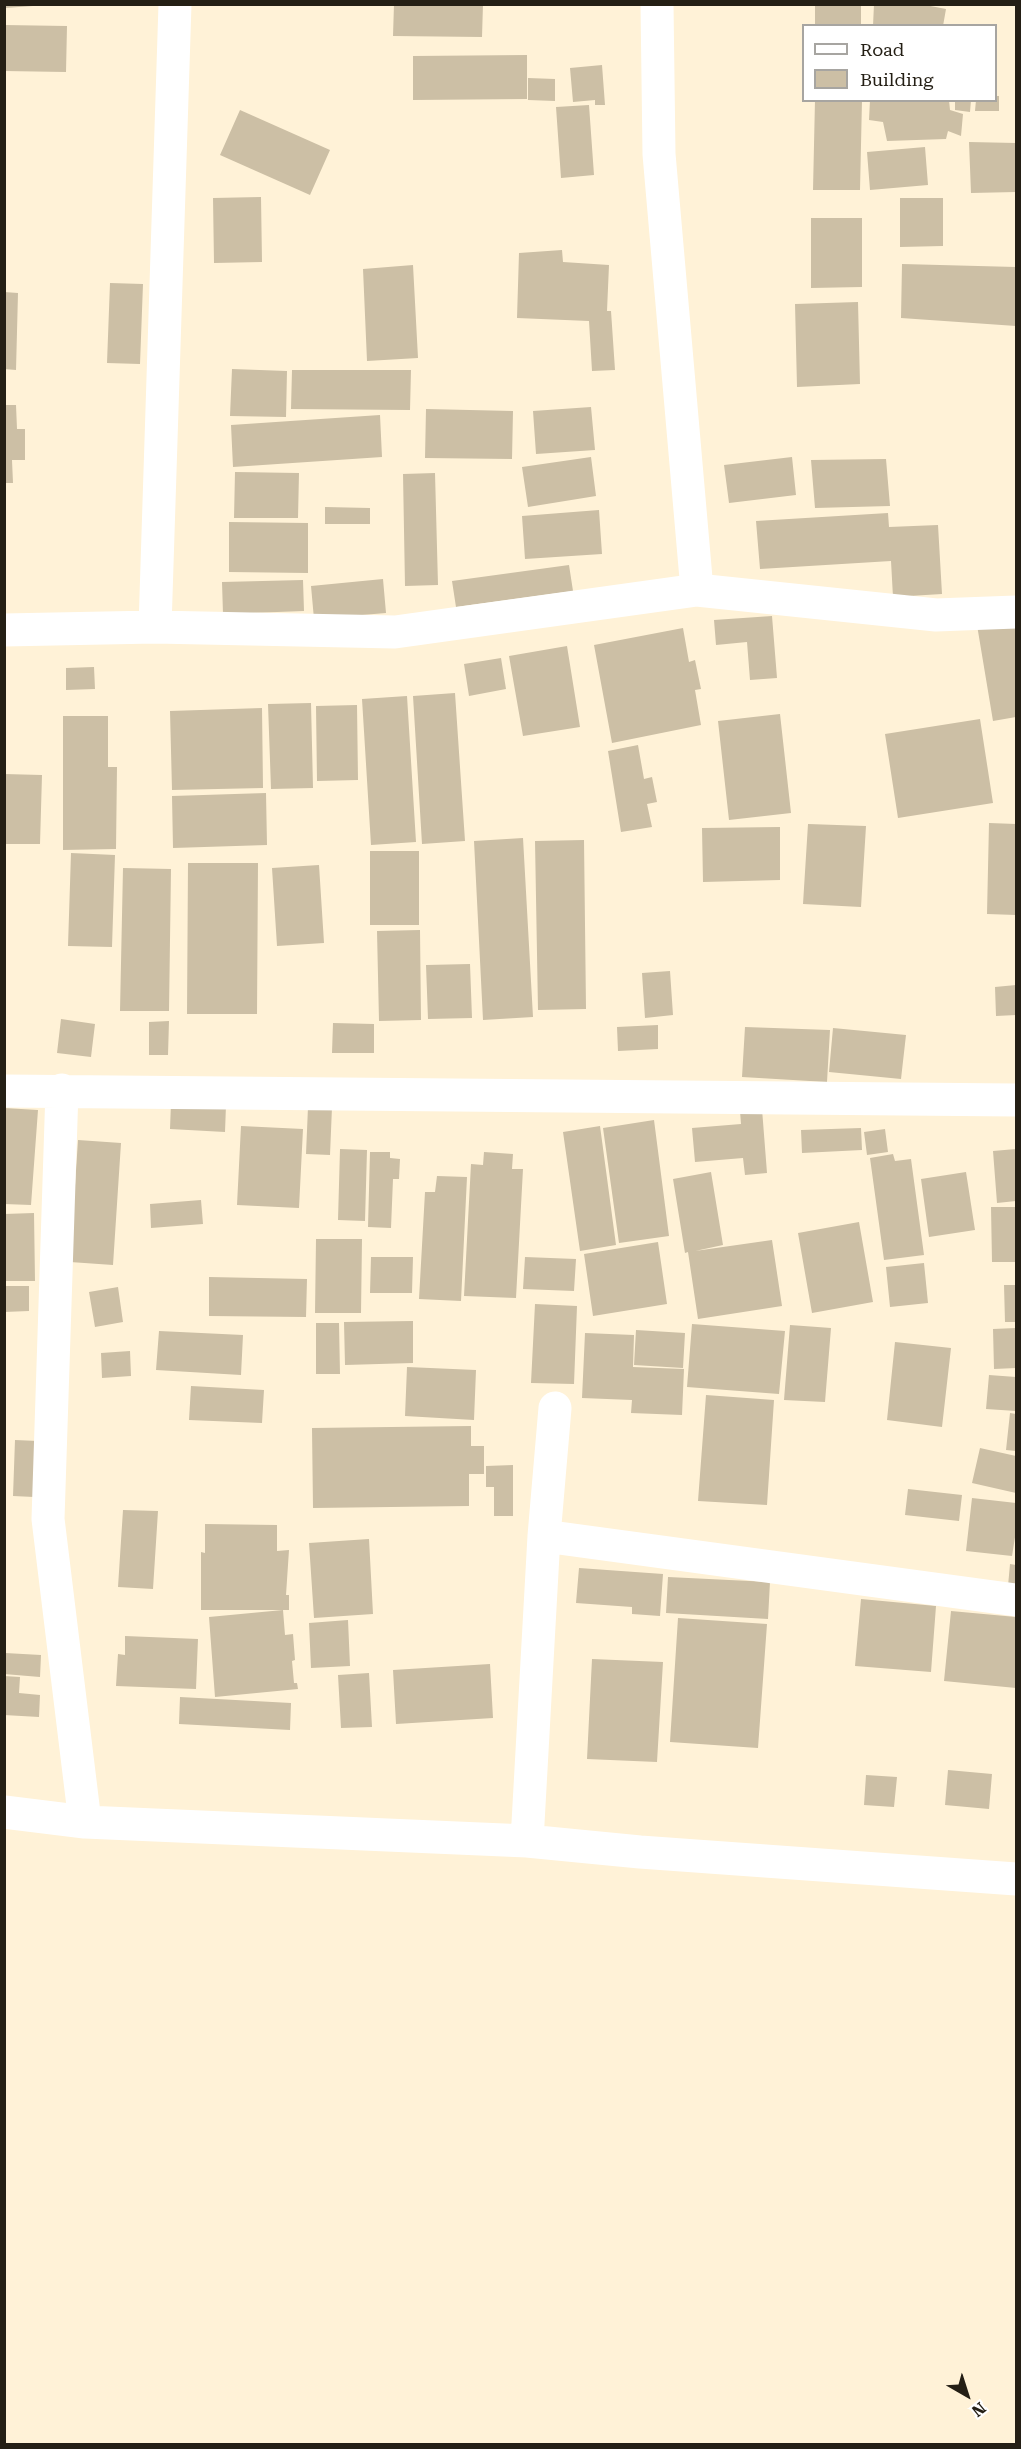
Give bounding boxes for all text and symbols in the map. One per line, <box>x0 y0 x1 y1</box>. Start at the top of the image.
legend <box>802 24 997 102</box>
text: Road <box>860 39 904 60</box>
text: Building <box>860 69 934 90</box>
north arrow <box>937 2365 997 2425</box>
text: N <box>968 2398 989 2421</box>

